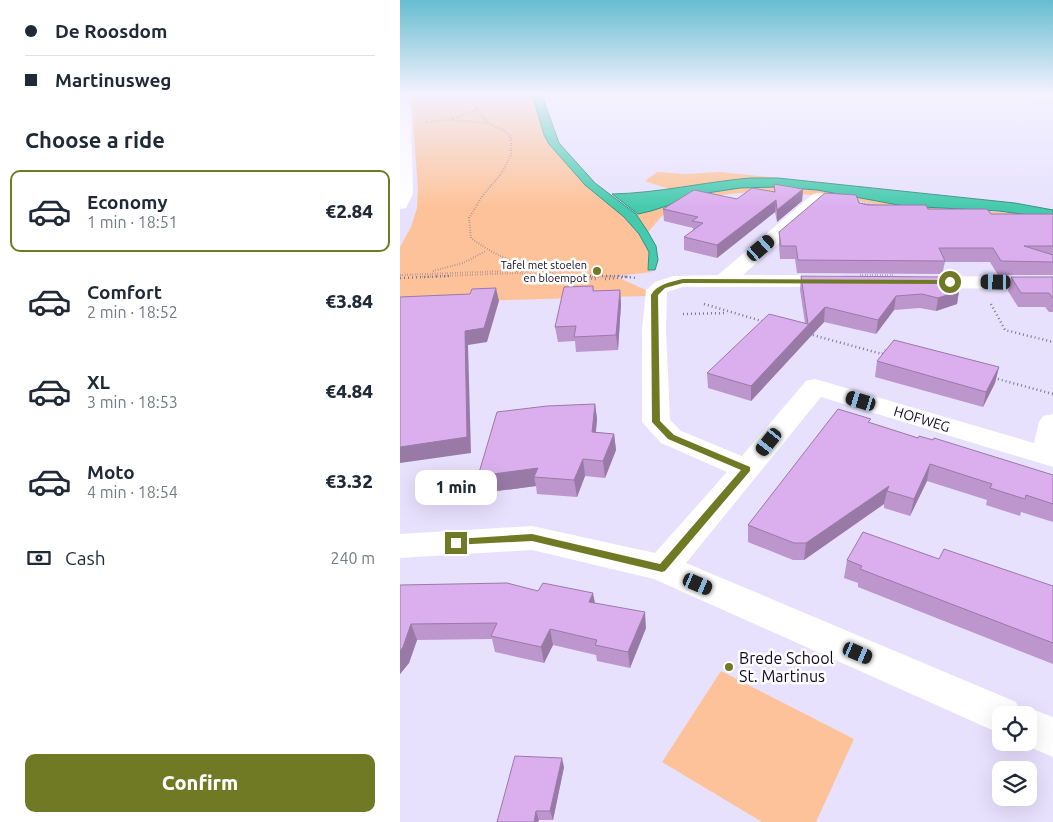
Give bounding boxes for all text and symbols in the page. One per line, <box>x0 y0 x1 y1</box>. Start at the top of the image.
text: De Roosdom <box>55 20 167 42</box>
text: Martinusweg <box>55 69 172 91</box>
text: Choose a ride <box>25 127 165 152</box>
icon: car <box>27 189 72 234</box>
text: Economy <box>87 191 168 213</box>
text: €2.84 <box>325 200 373 222</box>
text: 1 min · 18:51 <box>87 213 178 231</box>
car <box>744 232 777 264</box>
place label: Tafel met stoelen en bloempot <box>501 259 588 284</box>
marker: Tafel met stoelen en bloempot <box>591 265 603 277</box>
route start <box>939 271 961 293</box>
car <box>980 274 1011 290</box>
icon: car <box>27 279 72 324</box>
text: Comfort <box>87 281 162 303</box>
text: €3.84 <box>325 290 373 312</box>
text: 2 min · 18:52 <box>87 303 178 321</box>
icon: car <box>27 369 72 414</box>
text: XL <box>87 371 110 393</box>
text: €4.84 <box>325 380 373 402</box>
car <box>844 389 877 413</box>
text: 3 min · 18:53 <box>87 393 178 411</box>
street label: HOFWEG <box>892 403 952 435</box>
car <box>753 426 784 458</box>
icon: car <box>27 459 72 504</box>
text: Moto <box>87 461 135 483</box>
text: €3.32 <box>325 470 373 492</box>
callout: 1 min <box>415 470 497 506</box>
text: 1 min <box>436 478 476 496</box>
text: 4 min · 18:54 <box>87 483 178 501</box>
route end <box>445 532 467 554</box>
icon: cash <box>25 544 53 572</box>
text: Cash <box>65 547 106 569</box>
text: 240 m <box>330 549 375 567</box>
car <box>681 571 714 597</box>
car <box>841 640 874 666</box>
place label: Brede School St. Martinus <box>739 649 834 685</box>
marker: Brede School St. Martinus <box>723 661 735 673</box>
map controls <box>992 706 1037 806</box>
button: locate <box>992 706 1037 751</box>
button: Confirm <box>25 754 375 812</box>
button: layers <box>992 761 1037 806</box>

